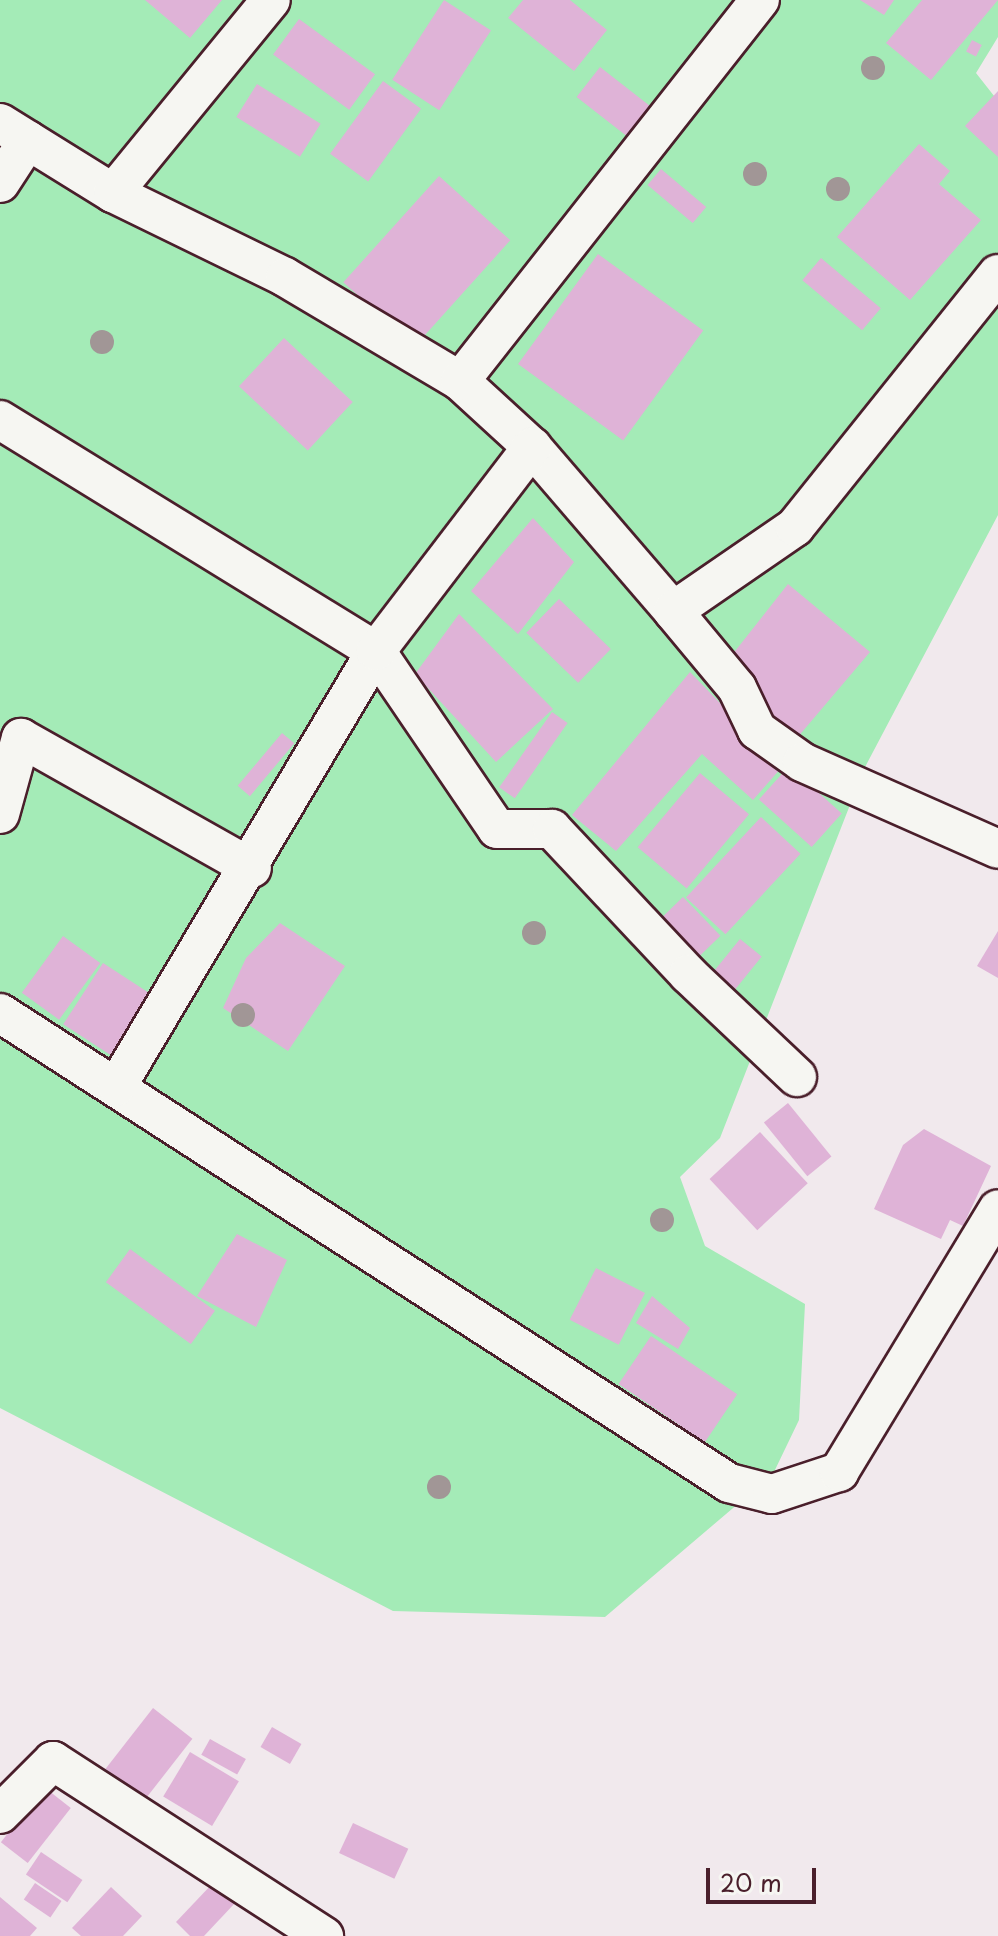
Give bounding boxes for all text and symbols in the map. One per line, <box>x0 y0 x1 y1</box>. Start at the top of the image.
scale bar <box>710 1852 820 1902</box>
text: 20 m <box>720 1864 782 1900</box>

